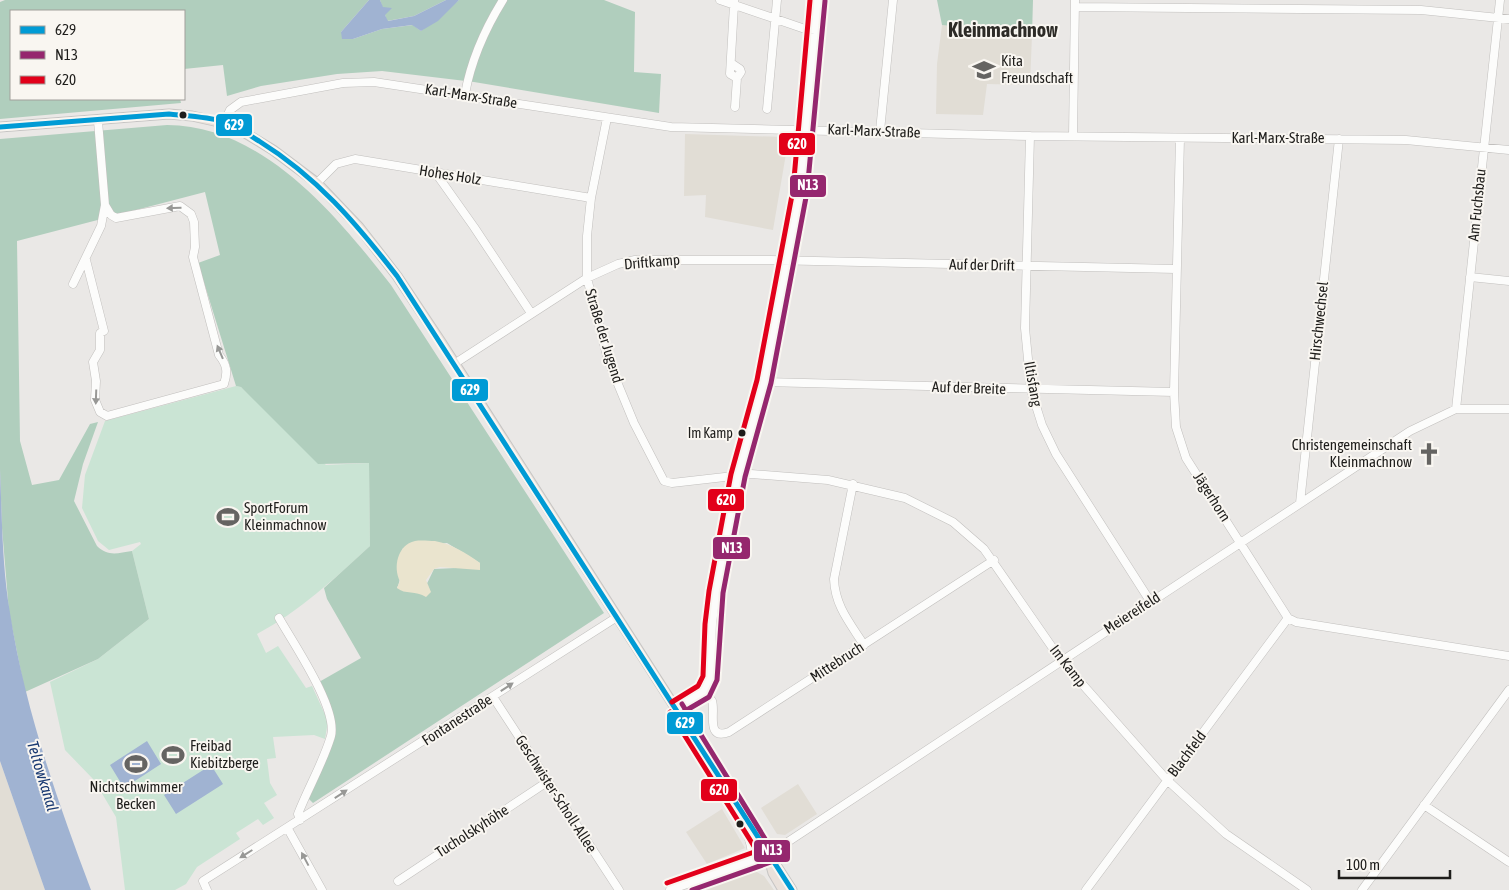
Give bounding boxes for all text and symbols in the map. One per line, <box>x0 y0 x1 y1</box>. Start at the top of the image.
legend <box>10 10 185 100</box>
district label: Kleinmachnow <box>948 18 1058 41</box>
text: 629 <box>55 21 76 38</box>
text: N13 <box>55 46 78 63</box>
place label: Kita Freundschaft <box>1001 52 1073 86</box>
school or university icon: Kita Freundschaft <box>971 57 997 83</box>
text: 620 <box>55 71 76 88</box>
street label: Karl-Marx-Straße <box>424 80 519 111</box>
unlabelled marker <box>178 110 188 120</box>
line badge: 629 <box>215 113 253 137</box>
text: 629 <box>224 117 244 133</box>
street label: Karl-Marx-Straße <box>827 120 921 141</box>
street label: Karl-Marx-Straße <box>1231 129 1325 146</box>
line badge: 620 <box>778 132 816 156</box>
text: 620 <box>787 136 807 152</box>
street label: Hohes Holz <box>418 161 483 188</box>
street label: Am Fuchsbau <box>1464 168 1489 242</box>
line badge: N13 <box>789 174 827 198</box>
text: N13 <box>797 177 819 193</box>
one-way arrow <box>166 204 182 212</box>
street label: Driftkamp <box>623 251 681 272</box>
street label: Auf der Drift <box>949 255 1015 274</box>
street label: Hirschwechsel <box>1306 281 1331 361</box>
street label: Straße der Jugend <box>582 287 627 385</box>
one-way arrow <box>215 345 223 359</box>
street label: Iltisfang <box>1021 360 1046 408</box>
line badge: 629 <box>451 378 489 402</box>
street label: Auf der Breite <box>932 378 1006 397</box>
text: 629 <box>460 382 480 398</box>
one-way arrow <box>92 389 100 405</box>
place label: Im Kamp <box>688 425 733 441</box>
marker: Im Kamp <box>737 428 747 438</box>
place label: Christengemeinschaft Kleinmachnow <box>1292 436 1412 470</box>
church icon: Christengemeinschaft Kleinmachnow <box>1416 441 1442 467</box>
street label: Jägerhorn <box>1190 469 1235 524</box>
line badge: 620 <box>707 488 745 512</box>
text: 620 <box>716 492 736 508</box>
place label: SportForum Kleinmachnow <box>244 499 326 533</box>
sports icon: SportForum Kleinmachnow <box>215 504 241 530</box>
line badge: N13 <box>712 536 751 560</box>
text: N13 <box>721 540 743 556</box>
street label: Meiereifeld <box>1100 588 1163 637</box>
street label: Mittebruch <box>807 638 867 685</box>
street label: Im Kamp <box>1047 641 1090 690</box>
one-way arrow <box>501 683 514 692</box>
street label: Fontanestraße <box>419 691 495 749</box>
line badge: 629 <box>666 711 704 735</box>
text: 629 <box>675 715 695 731</box>
street label: Blachfeld <box>1164 728 1209 780</box>
street label: Geschwister-Scholl-Allee <box>512 732 601 856</box>
place label: Freibad Kiebitzberge <box>190 737 259 771</box>
water label: Teltowkanal <box>24 739 62 813</box>
sports icon: Freibad Kiebitzberge <box>160 742 186 768</box>
sports icon: Nichtschwimmer Becken <box>123 751 149 777</box>
place label: Nichtschwimmer Becken <box>90 778 183 812</box>
line badge: 620 <box>700 778 738 802</box>
text: 620 <box>709 782 729 798</box>
one-way arrow <box>335 789 348 799</box>
street label: Tucholskyhöhe <box>432 801 511 860</box>
unlabelled marker <box>735 819 745 829</box>
line badge: N13 <box>753 839 791 863</box>
text: N13 <box>761 842 783 858</box>
scale bar <box>1339 848 1450 880</box>
one-way arrow <box>240 850 253 859</box>
one-way arrow <box>301 852 310 866</box>
text: 100 m <box>1346 856 1380 873</box>

